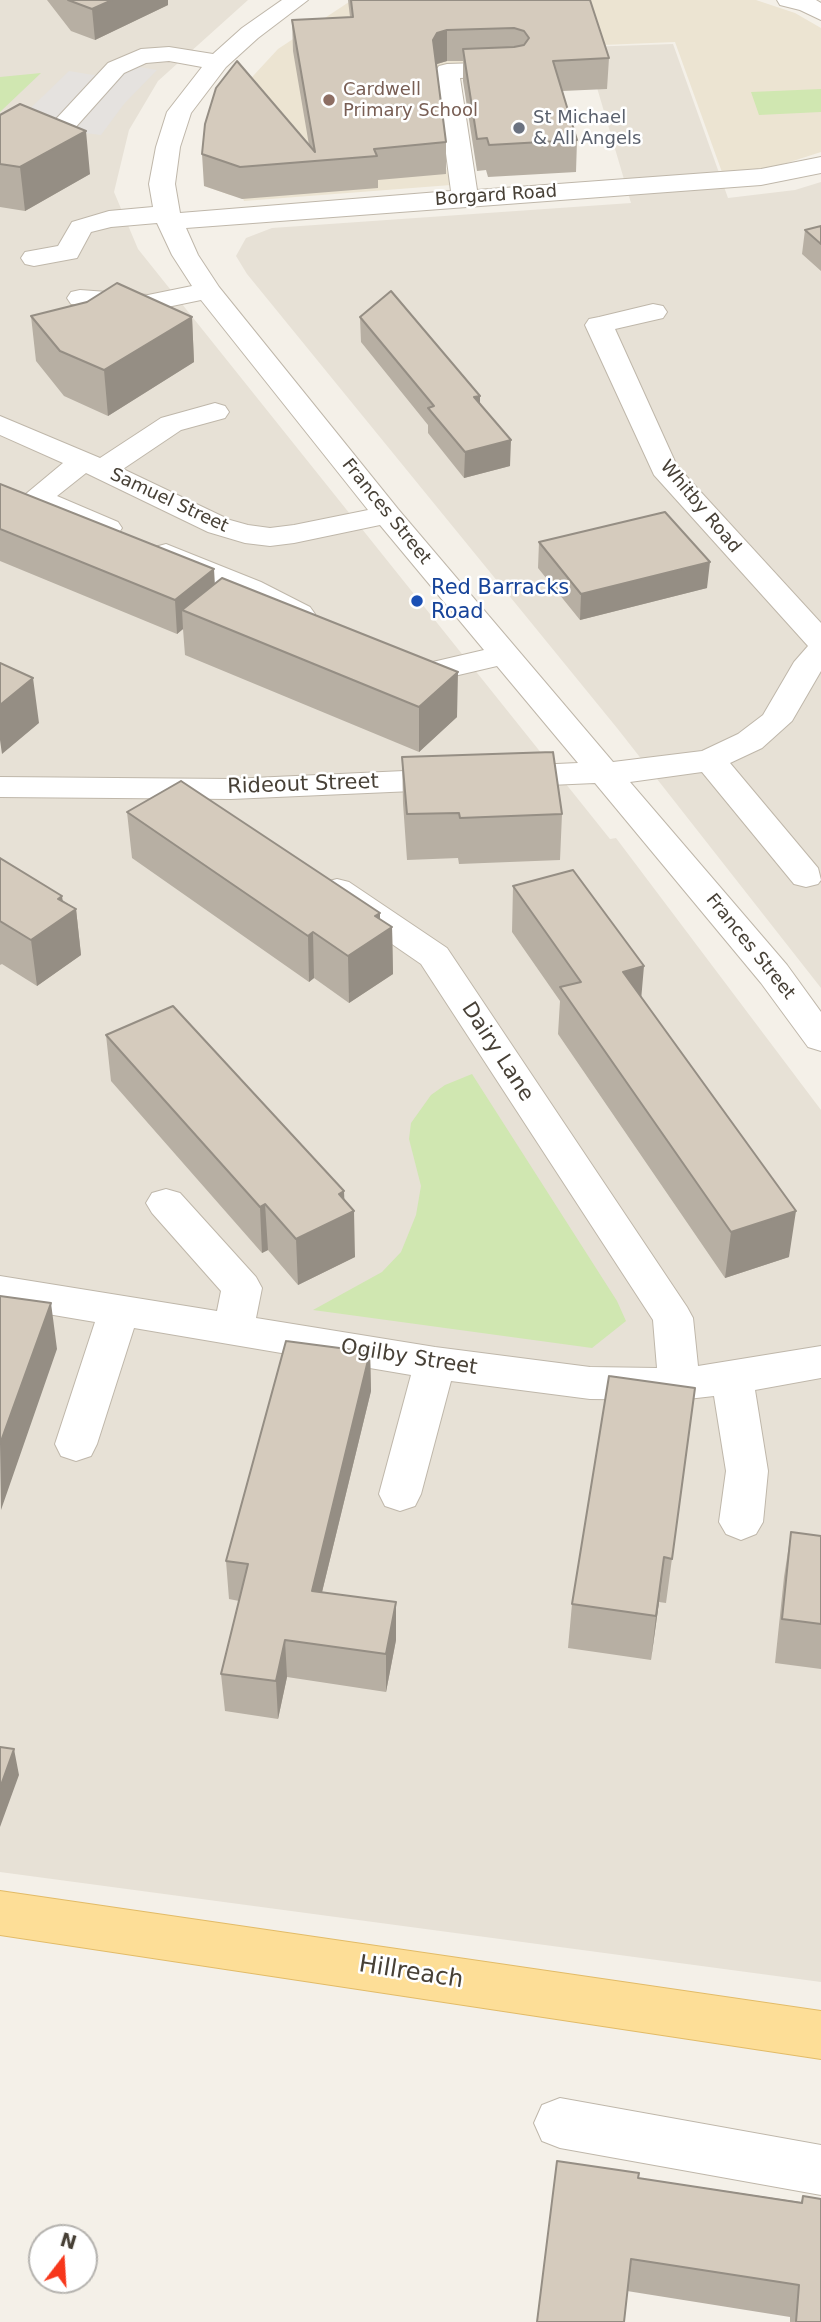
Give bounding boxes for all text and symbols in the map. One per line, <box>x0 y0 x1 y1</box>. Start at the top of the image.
place label: Cardwell Primary School <box>343 79 478 122</box>
marker: Cardwell Primary School <box>321 92 337 108</box>
place label: St Michael & All Angels <box>533 107 641 150</box>
marker: St Michael & All Angels <box>511 120 527 136</box>
street label: Borgard Road <box>434 181 558 211</box>
street label: Frances Street <box>337 455 435 569</box>
street label: Whitby Road <box>655 456 745 558</box>
street label: Samuel Street <box>106 464 232 538</box>
place label: Red Barracks Road <box>431 576 569 626</box>
marker: Red Barracks Road <box>409 593 425 609</box>
street label: Rideout Street <box>227 770 379 800</box>
street label: Frances Street <box>701 890 799 1004</box>
street label: Dairy Lane <box>456 998 538 1106</box>
street label: Ogilby Street <box>339 1335 479 1381</box>
street label: Hillreach <box>357 1951 465 1995</box>
north arrow <box>28 2224 98 2294</box>
text: N <box>58 2228 79 2254</box>

